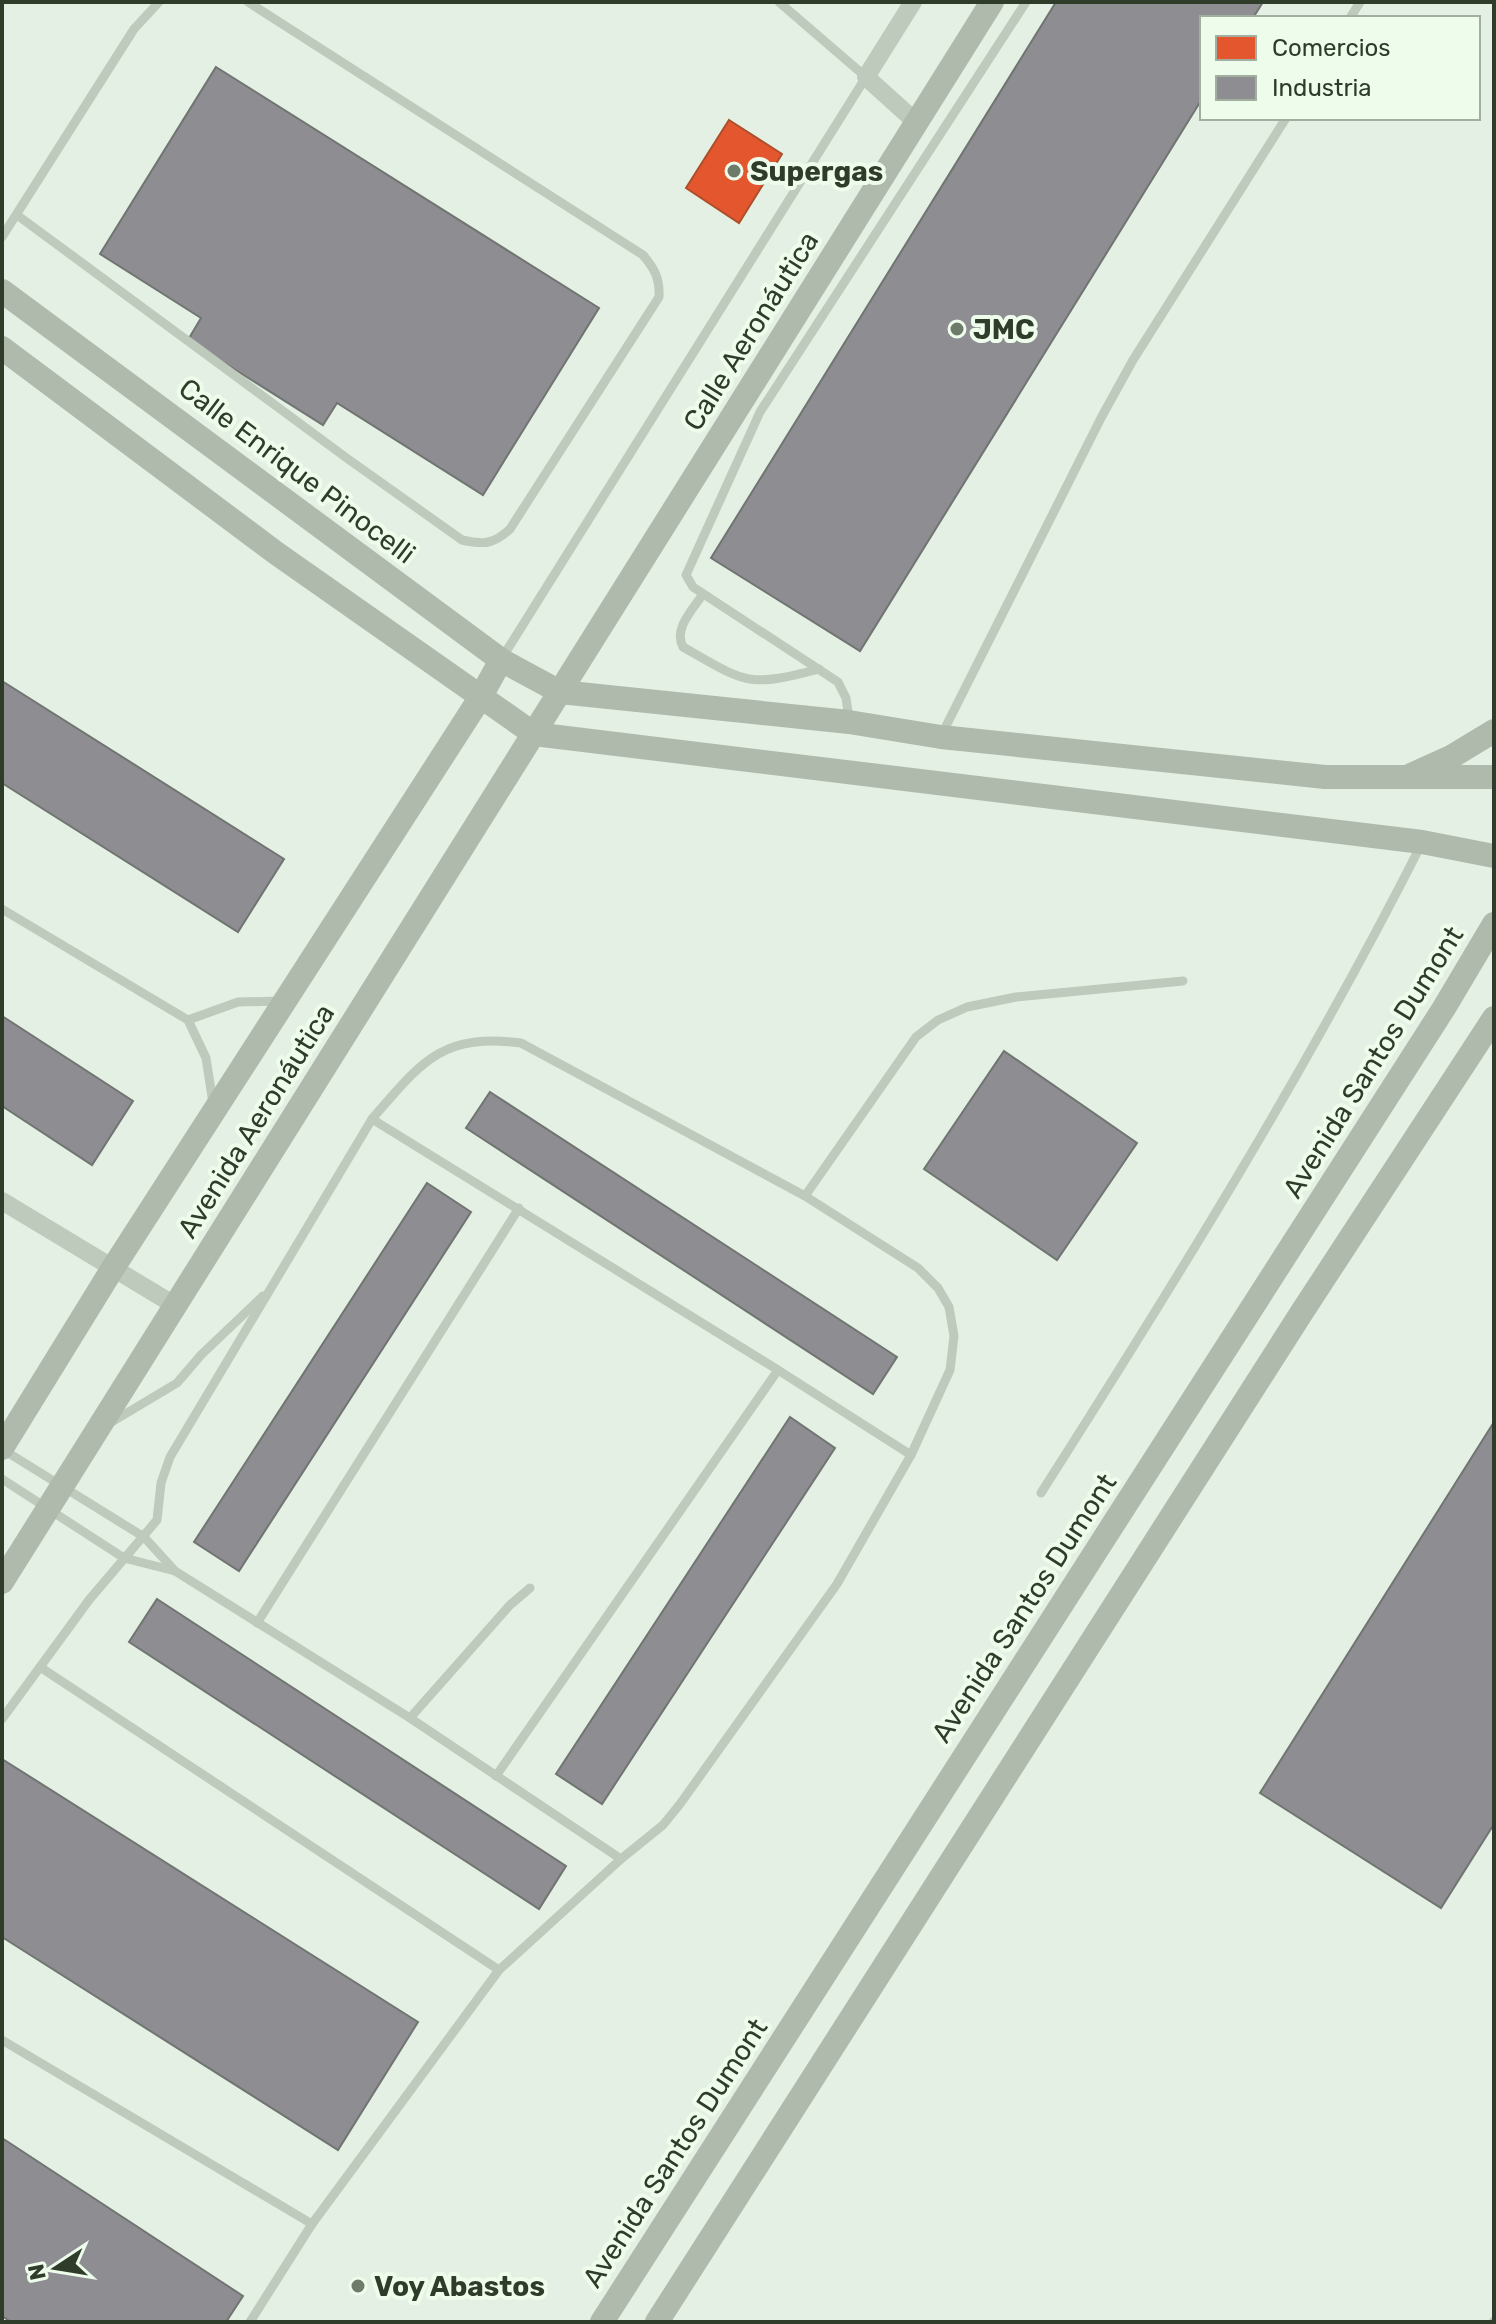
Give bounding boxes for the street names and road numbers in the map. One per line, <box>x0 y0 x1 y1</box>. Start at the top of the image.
street label: Calle Aeronáutica <box>677 226 825 436</box>
street label: Calle Enrique Pinocelli <box>172 371 422 571</box>
street label: Avenida Santos Dumont <box>1276 920 1470 1204</box>
street label: Avenida Aeronáutica <box>171 998 341 1244</box>
street label: Avenida Santos Dumont <box>925 1467 1123 1749</box>
street label: Avenida Santos Dumont <box>576 2012 774 2294</box>

